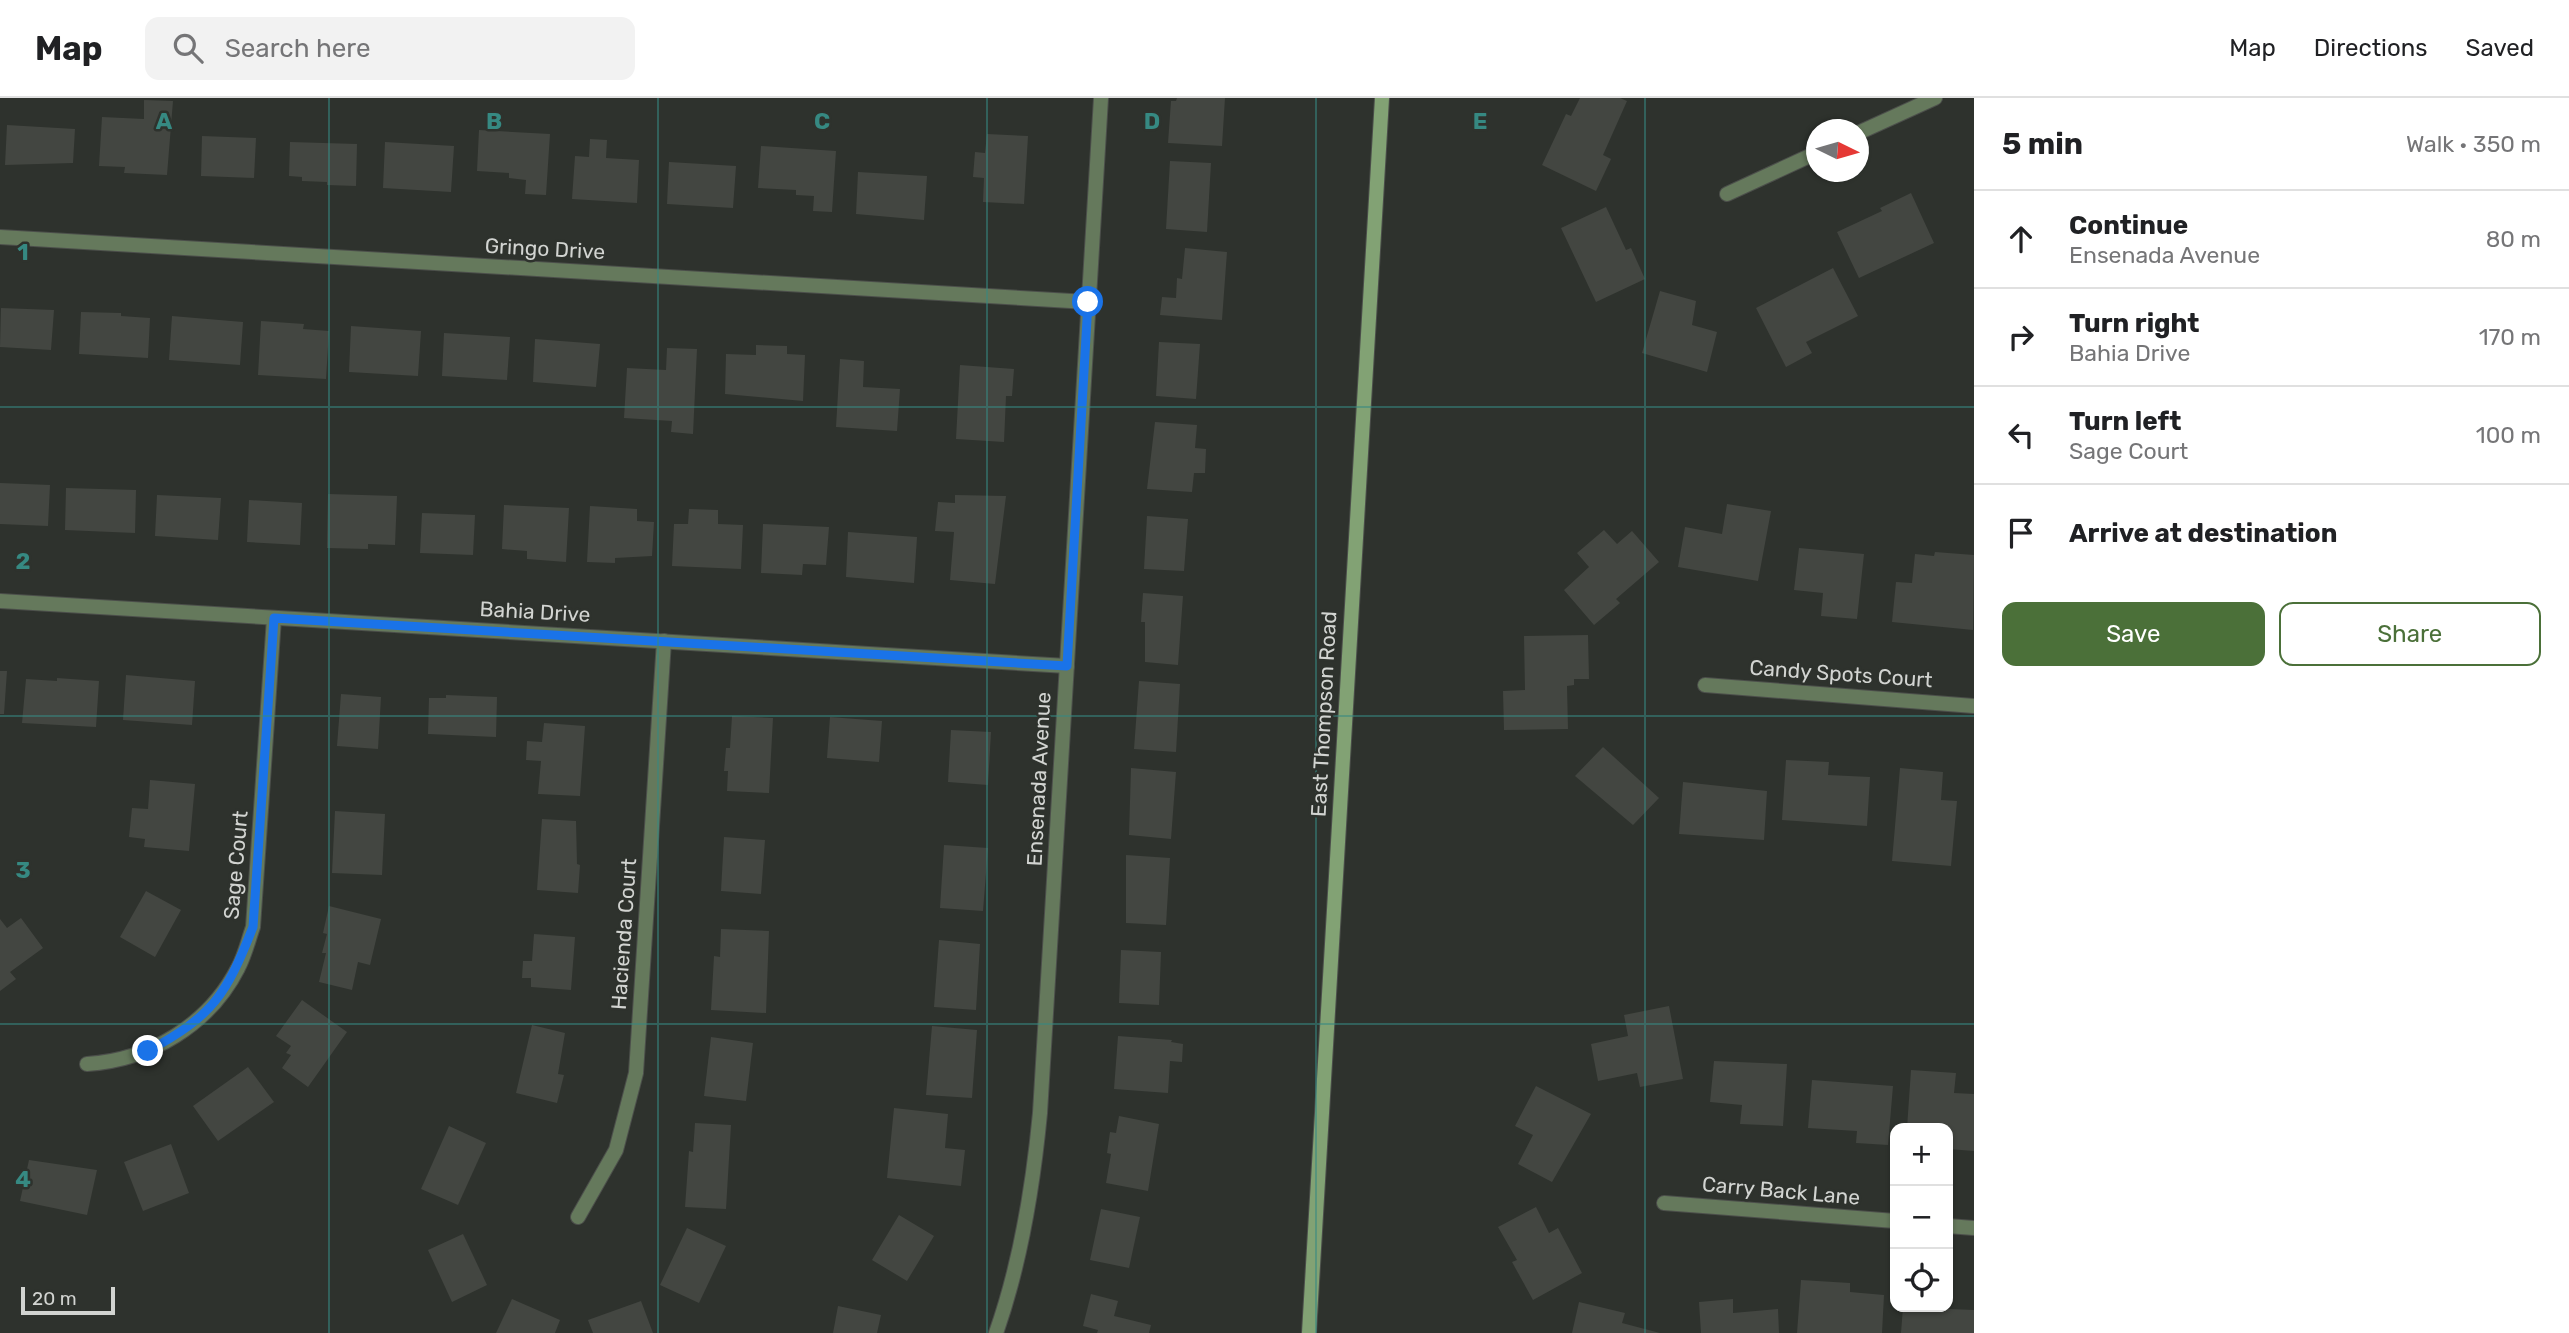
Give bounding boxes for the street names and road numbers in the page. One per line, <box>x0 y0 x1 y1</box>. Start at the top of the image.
street label: Gringo Drive <box>484 233 606 264</box>
street label: Bahia Drive <box>479 596 591 627</box>
street label: East Thompson Road <box>1306 610 1341 817</box>
street label: Candy Spots Court <box>1749 655 1933 692</box>
street label: Ensenada Avenue <box>1021 691 1056 867</box>
street label: Sage Court <box>218 810 253 920</box>
street label: Hacienda Court <box>606 857 641 1011</box>
street label: Carry Back Lane <box>1701 1171 1861 1210</box>

